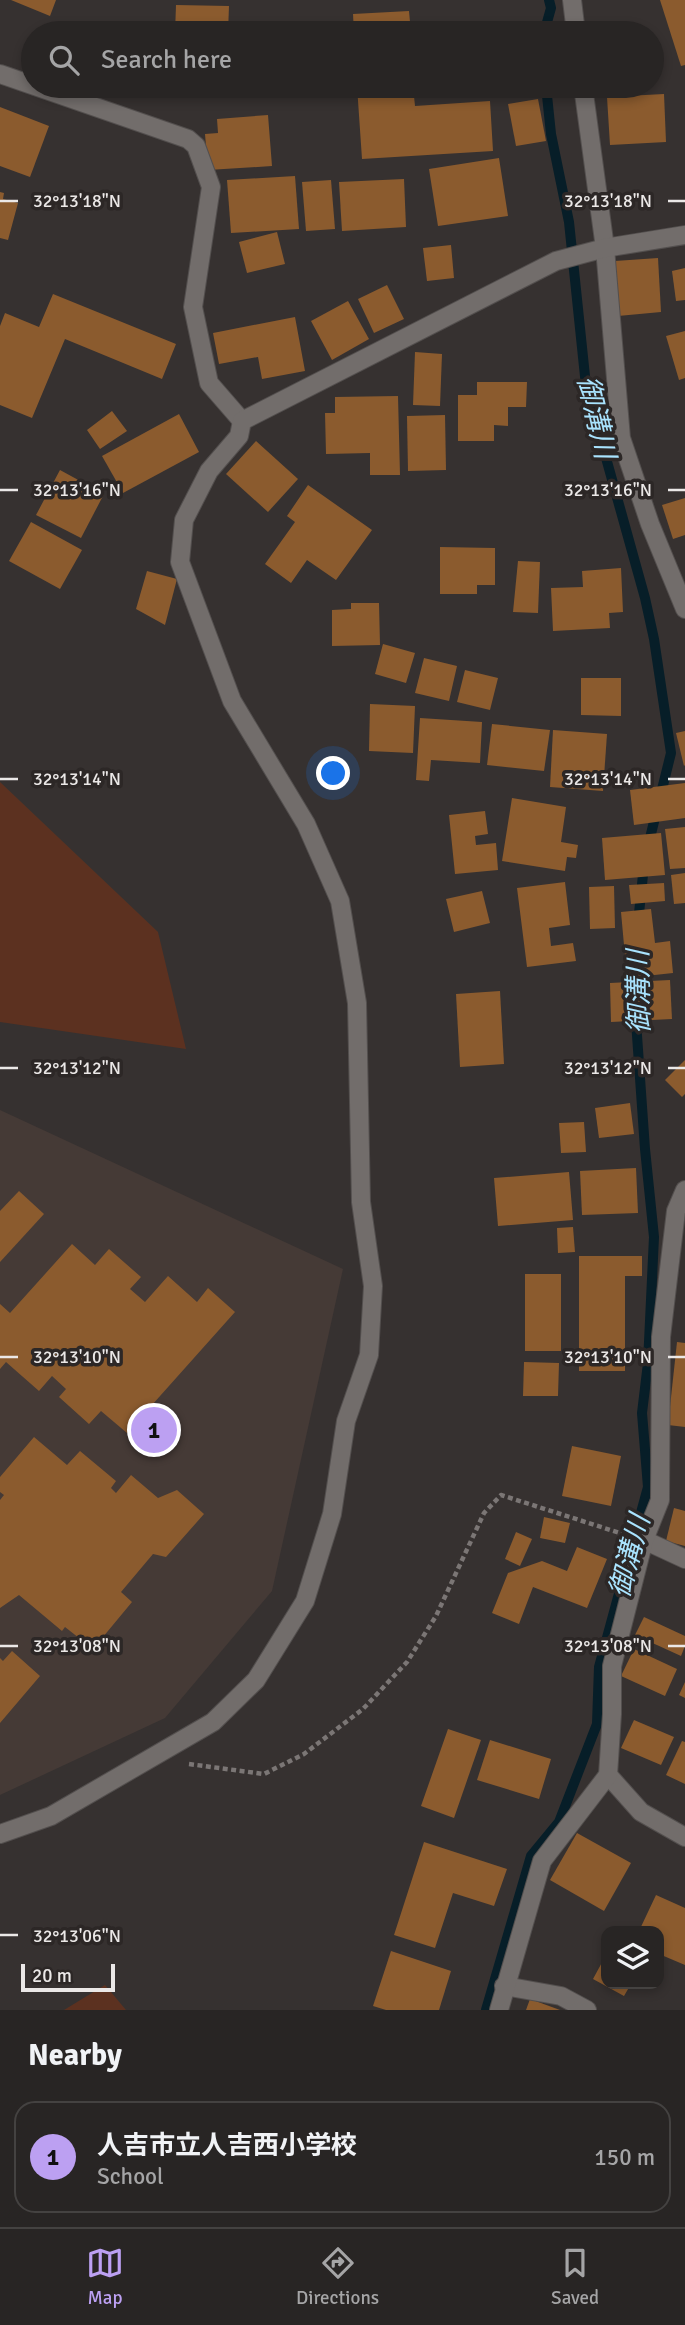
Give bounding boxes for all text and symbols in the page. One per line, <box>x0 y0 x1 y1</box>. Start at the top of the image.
search box <box>21 21 664 98</box>
icon: search <box>45 41 83 79</box>
text: Search here <box>101 44 232 76</box>
text: 32°13'18"N <box>33 190 121 212</box>
text: 32°13'18"N <box>564 190 652 212</box>
water label: 御溝川 <box>570 372 623 465</box>
text: 32°13'16"N <box>33 479 121 501</box>
text: 32°13'16"N <box>564 479 652 501</box>
your location <box>316 756 350 790</box>
text: 32°13'14"N <box>33 768 121 790</box>
text: 32°13'14"N <box>564 768 652 790</box>
water label: 御溝川 <box>621 947 657 1034</box>
text: 32°13'12"N <box>33 1057 121 1079</box>
text: 32°13'12"N <box>564 1057 652 1079</box>
text: 32°13'10"N <box>33 1346 121 1368</box>
text: 32°13'10"N <box>564 1346 652 1368</box>
pin: 1 <box>131 1404 177 1456</box>
water label: 御溝川 <box>603 1508 658 1601</box>
text: 32°13'08"N <box>33 1635 121 1657</box>
text: 32°13'08"N <box>564 1635 652 1657</box>
text: 32°13'06"N <box>33 1925 121 1947</box>
map controls <box>601 1926 664 1989</box>
button: layers <box>601 1926 664 1989</box>
scale bar <box>21 1961 116 1993</box>
text: 20 m <box>32 1964 72 1988</box>
text: Nearby <box>28 2037 122 2074</box>
text: 人吉市立人吉西小学校 <box>97 2130 357 2162</box>
text: 1 <box>47 2143 59 2172</box>
text: 150 m <box>594 2143 655 2172</box>
text: School <box>97 2162 164 2191</box>
tab: Map <box>86 2244 124 2310</box>
tab: Directions <box>296 2244 379 2310</box>
tab: Saved <box>551 2244 599 2310</box>

